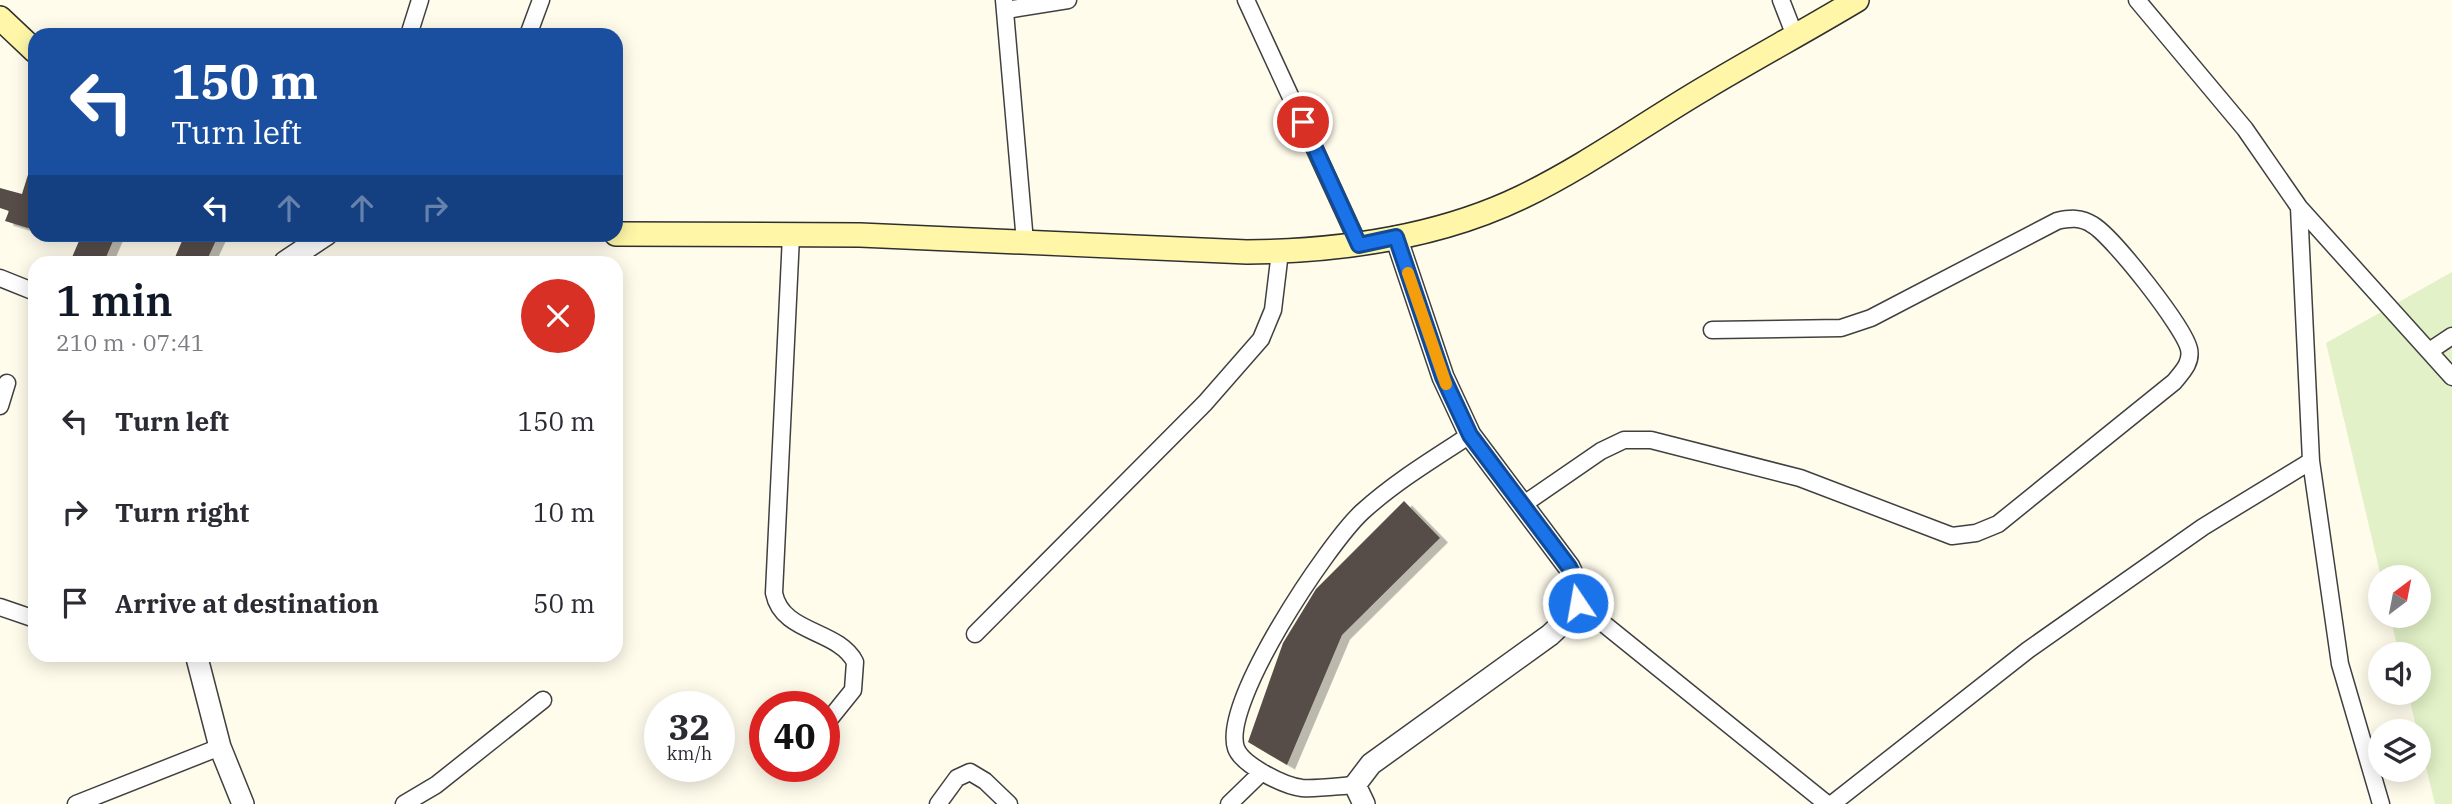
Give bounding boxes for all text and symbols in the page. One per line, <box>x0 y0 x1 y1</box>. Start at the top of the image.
text: 150 m <box>171 49 318 112</box>
icon: left <box>56 56 147 147</box>
pin <box>1273 92 1333 152</box>
icon: arrive <box>1284 103 1322 141</box>
text: Turn left <box>171 111 302 153</box>
icon: left <box>197 189 235 227</box>
icon: ahead <box>270 189 308 227</box>
icon: ahead <box>343 189 381 227</box>
icon: right <box>416 189 454 227</box>
text: 1 min <box>56 273 173 328</box>
button: close <box>521 279 595 353</box>
text: 210 m · 07:41 <box>56 327 205 357</box>
icon: left <box>56 402 94 440</box>
text: Turn left <box>115 404 229 438</box>
text: 150 m <box>517 404 595 438</box>
icon: right <box>56 493 94 531</box>
text: Turn right <box>115 495 249 529</box>
text: 10 m <box>533 495 595 529</box>
north arrow <box>2368 565 2431 628</box>
map controls <box>2368 565 2431 782</box>
position arrow <box>1541 566 1615 640</box>
icon: arrive <box>56 584 94 622</box>
text: Arrive at destination <box>115 586 379 620</box>
text: 50 m <box>533 586 595 620</box>
button: sound <box>2368 642 2431 705</box>
speed limit sign: 40 <box>749 691 840 782</box>
text: 32 <box>668 704 711 750</box>
button: layers <box>2368 719 2431 782</box>
text: km/h <box>667 742 712 765</box>

